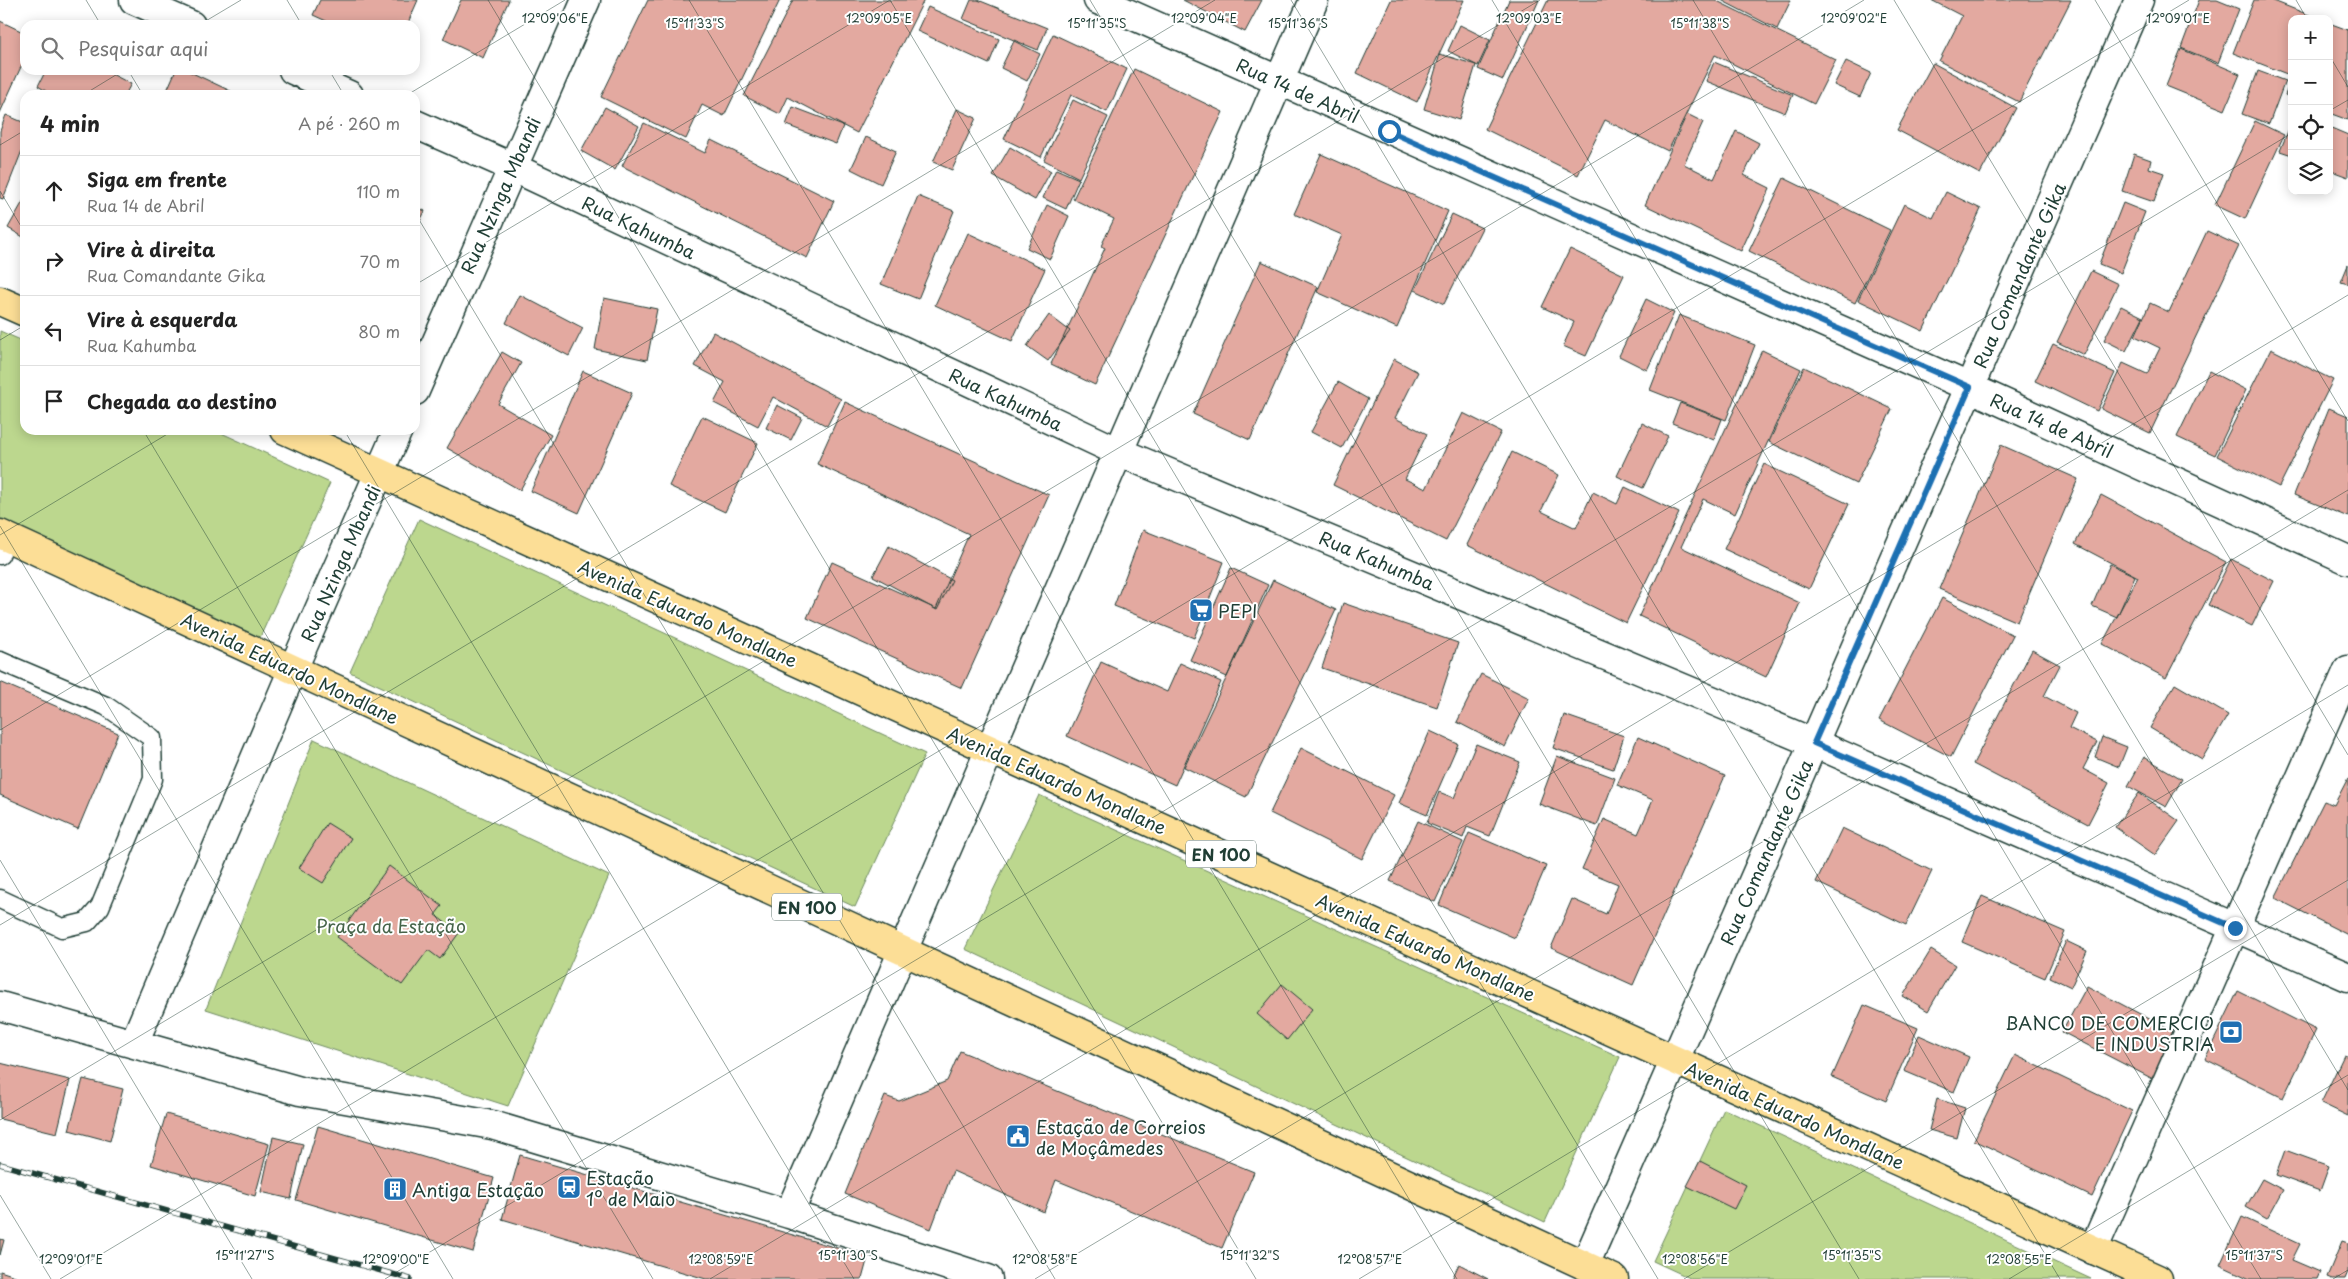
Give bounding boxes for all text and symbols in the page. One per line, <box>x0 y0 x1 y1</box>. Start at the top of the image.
text: 12°09'06"E <box>522 9 588 27</box>
text: 12°09'05"E <box>846 9 912 27</box>
text: 12°09'04"E <box>1171 9 1237 27</box>
text: 12°09'03"E <box>1496 9 1562 27</box>
text: 12°09'02"E <box>1821 9 1887 27</box>
text: 12°09'01"E <box>2146 9 2210 27</box>
text: 15°11'33"S <box>665 14 725 32</box>
text: 15°11'35"S <box>1068 14 1126 32</box>
text: 15°11'36"S <box>1268 14 1328 32</box>
text: 15°11'38"S <box>1670 14 1730 32</box>
map controls <box>2288 15 2333 195</box>
button: + <box>2288 15 2333 60</box>
search box <box>20 20 420 75</box>
icon: search <box>38 34 66 62</box>
text: Pesquisar aqui <box>78 34 208 62</box>
street label: Rua 14 de Abril <box>1232 51 1364 129</box>
button: − <box>2288 60 2333 105</box>
button: locate <box>2288 105 2333 150</box>
text: 4 min <box>40 107 100 139</box>
text: A pé · 260 m <box>298 111 400 135</box>
street label: Rua Nzinga Mbandi <box>453 112 547 278</box>
route start <box>1378 120 1401 143</box>
button: layers <box>2288 150 2333 195</box>
text: Siga em frente <box>87 165 227 193</box>
icon: ahead <box>40 177 68 205</box>
street label: Rua Comandante Gika <box>1966 177 2072 372</box>
text: 110 m <box>357 179 400 203</box>
street label: Rua Kahumba <box>578 189 701 266</box>
text: Rua 14 de Abril <box>87 193 205 217</box>
text: Vire à direita <box>87 235 215 263</box>
icon: right <box>40 247 68 275</box>
text: 70 m <box>360 249 400 273</box>
text: Rua Comandante Gika <box>87 263 265 287</box>
text: Vire à esquerda <box>87 305 238 333</box>
icon: left <box>40 317 68 345</box>
text: 80 m <box>358 319 400 343</box>
text: Rua Kahumba <box>87 333 196 357</box>
street label: Rua Kahumba <box>945 361 1068 438</box>
street label: Rua 14 de Abril <box>1986 386 2118 464</box>
icon: arrive <box>40 387 68 415</box>
text: Chegada ao destino <box>87 387 277 415</box>
street label: Rua Nzinga Mbandi <box>293 480 387 646</box>
street label: Rua Kahumba <box>1315 524 1439 597</box>
street label: Avenida Eduardo Mondlane <box>574 552 802 674</box>
supermarket icon: PEPI <box>1188 597 1214 623</box>
place label: PEPI <box>1218 597 1258 624</box>
street label: Avenida Eduardo Mondlane <box>177 606 403 730</box>
street label: Avenida Eduardo Mondlane <box>943 719 1171 841</box>
street label: Rua Comandante Gika <box>1713 754 1819 949</box>
road number: EN 100 <box>1186 841 1256 868</box>
street label: Avenida Eduardo Mondlane <box>1312 886 1540 1008</box>
road number: EN 100 <box>772 894 842 920</box>
park label: Praça da Estação <box>316 912 466 939</box>
route end <box>2224 917 2247 940</box>
place label: BANCO DE COMERCIO E INDUSTRIA <box>2005 1009 2214 1057</box>
bank icon: BANCO DE COMERCIO E INDUSTRIA <box>2218 1019 2244 1045</box>
street label: Avenida Eduardo Mondlane <box>1681 1054 1909 1176</box>
place label: Estação de Correios de Moçâmedes <box>1036 1113 1206 1161</box>
public building icon: Estação de Correios de Moçâmedes <box>1005 1123 1031 1149</box>
place label: Estação 1º de Maio <box>586 1164 675 1212</box>
station icon: Estação 1º de Maio <box>556 1174 582 1200</box>
building icon: Antiga Estação <box>382 1176 408 1202</box>
place label: Antiga Estação <box>412 1176 544 1203</box>
text: 15°11'27"S <box>216 1246 274 1264</box>
text: 15°11'30"S <box>818 1246 878 1264</box>
text: 15°11'32"S <box>1220 1246 1280 1264</box>
text: 15°11'35"S <box>1823 1246 1881 1264</box>
text: 15°11'37"S <box>2225 1246 2283 1264</box>
text: 12°09'01"E <box>39 1250 103 1268</box>
text: 12°09'00"E <box>362 1250 430 1268</box>
text: 12°08'59"E <box>688 1250 754 1268</box>
text: 12°08'58"E <box>1012 1250 1078 1268</box>
text: 12°08'57"E <box>1338 1250 1402 1268</box>
text: 12°08'56"E <box>1662 1250 1728 1268</box>
text: 12°08'55"E <box>1986 1250 2052 1268</box>

